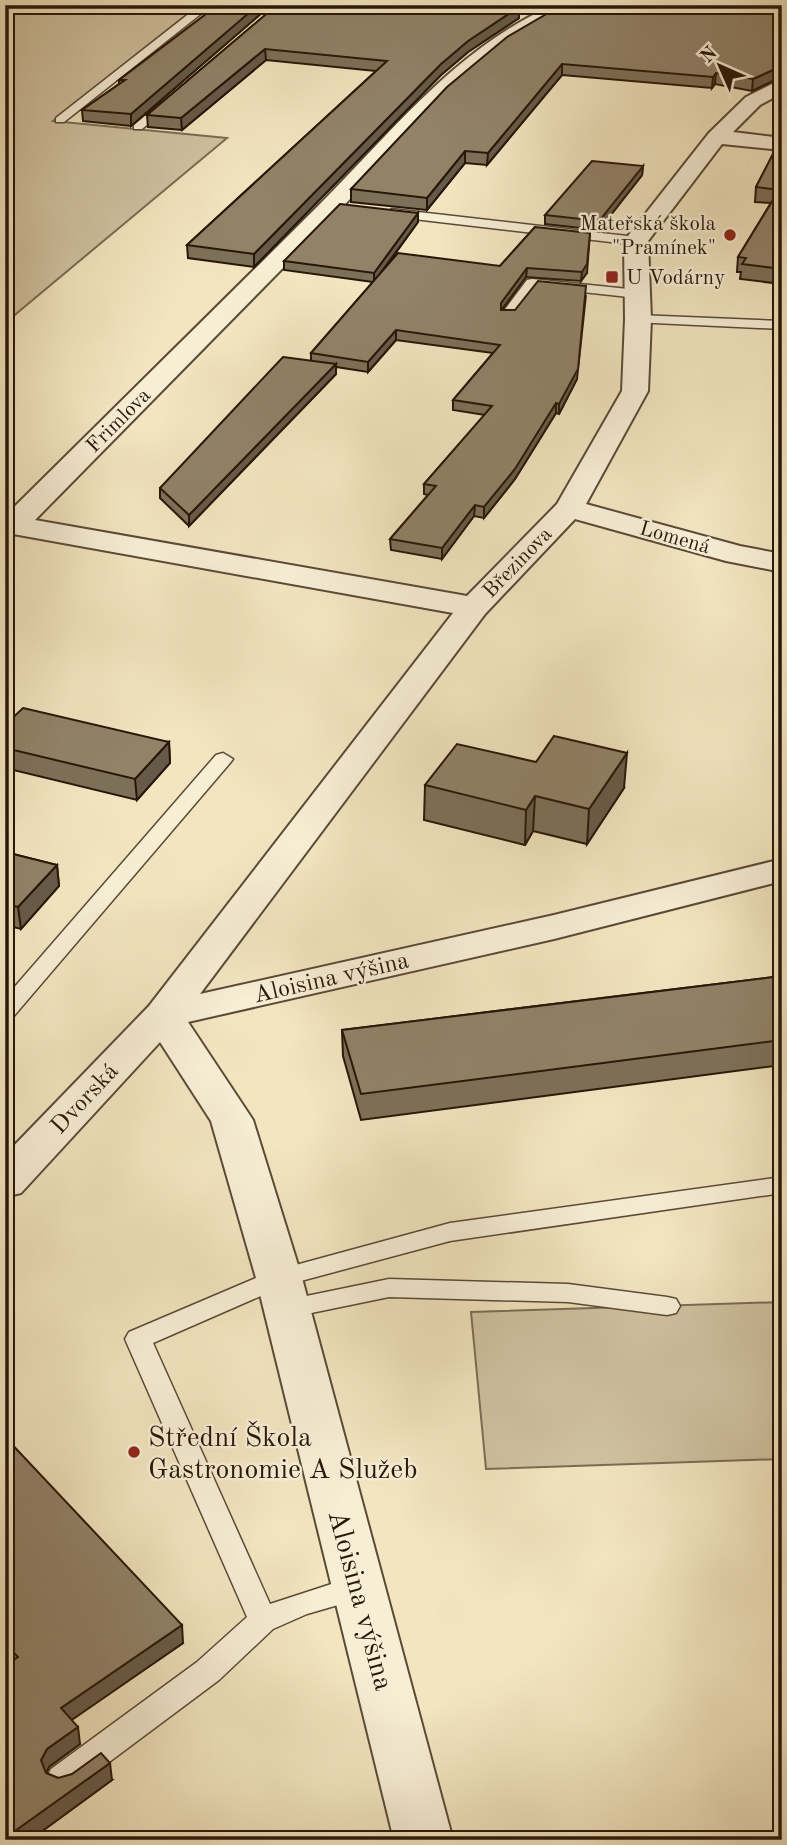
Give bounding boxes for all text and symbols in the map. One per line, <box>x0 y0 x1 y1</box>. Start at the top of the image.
north arrow <box>686 32 756 102</box>
text: N <box>698 44 722 68</box>
place label: Mateřská škola "Pramínek" <box>580 214 716 259</box>
marker: Mateřská škola "Pramínek" <box>722 227 738 243</box>
place label: U Vodárny <box>626 268 725 289</box>
marker: U Vodárny <box>604 269 620 285</box>
street label: Frimlova <box>83 385 155 457</box>
street label: Lomená <box>637 518 712 559</box>
street label: Březinova <box>479 524 557 602</box>
street label: Aloisina výšina <box>251 949 412 1009</box>
street label: Dvorská <box>47 1059 124 1139</box>
place label: Střední Škola Gastronomie A Služeb <box>148 1420 417 1485</box>
marker: Střední Škola Gastronomie A Služeb <box>126 1444 142 1460</box>
street label: Aloisina výšina <box>322 1508 397 1694</box>

